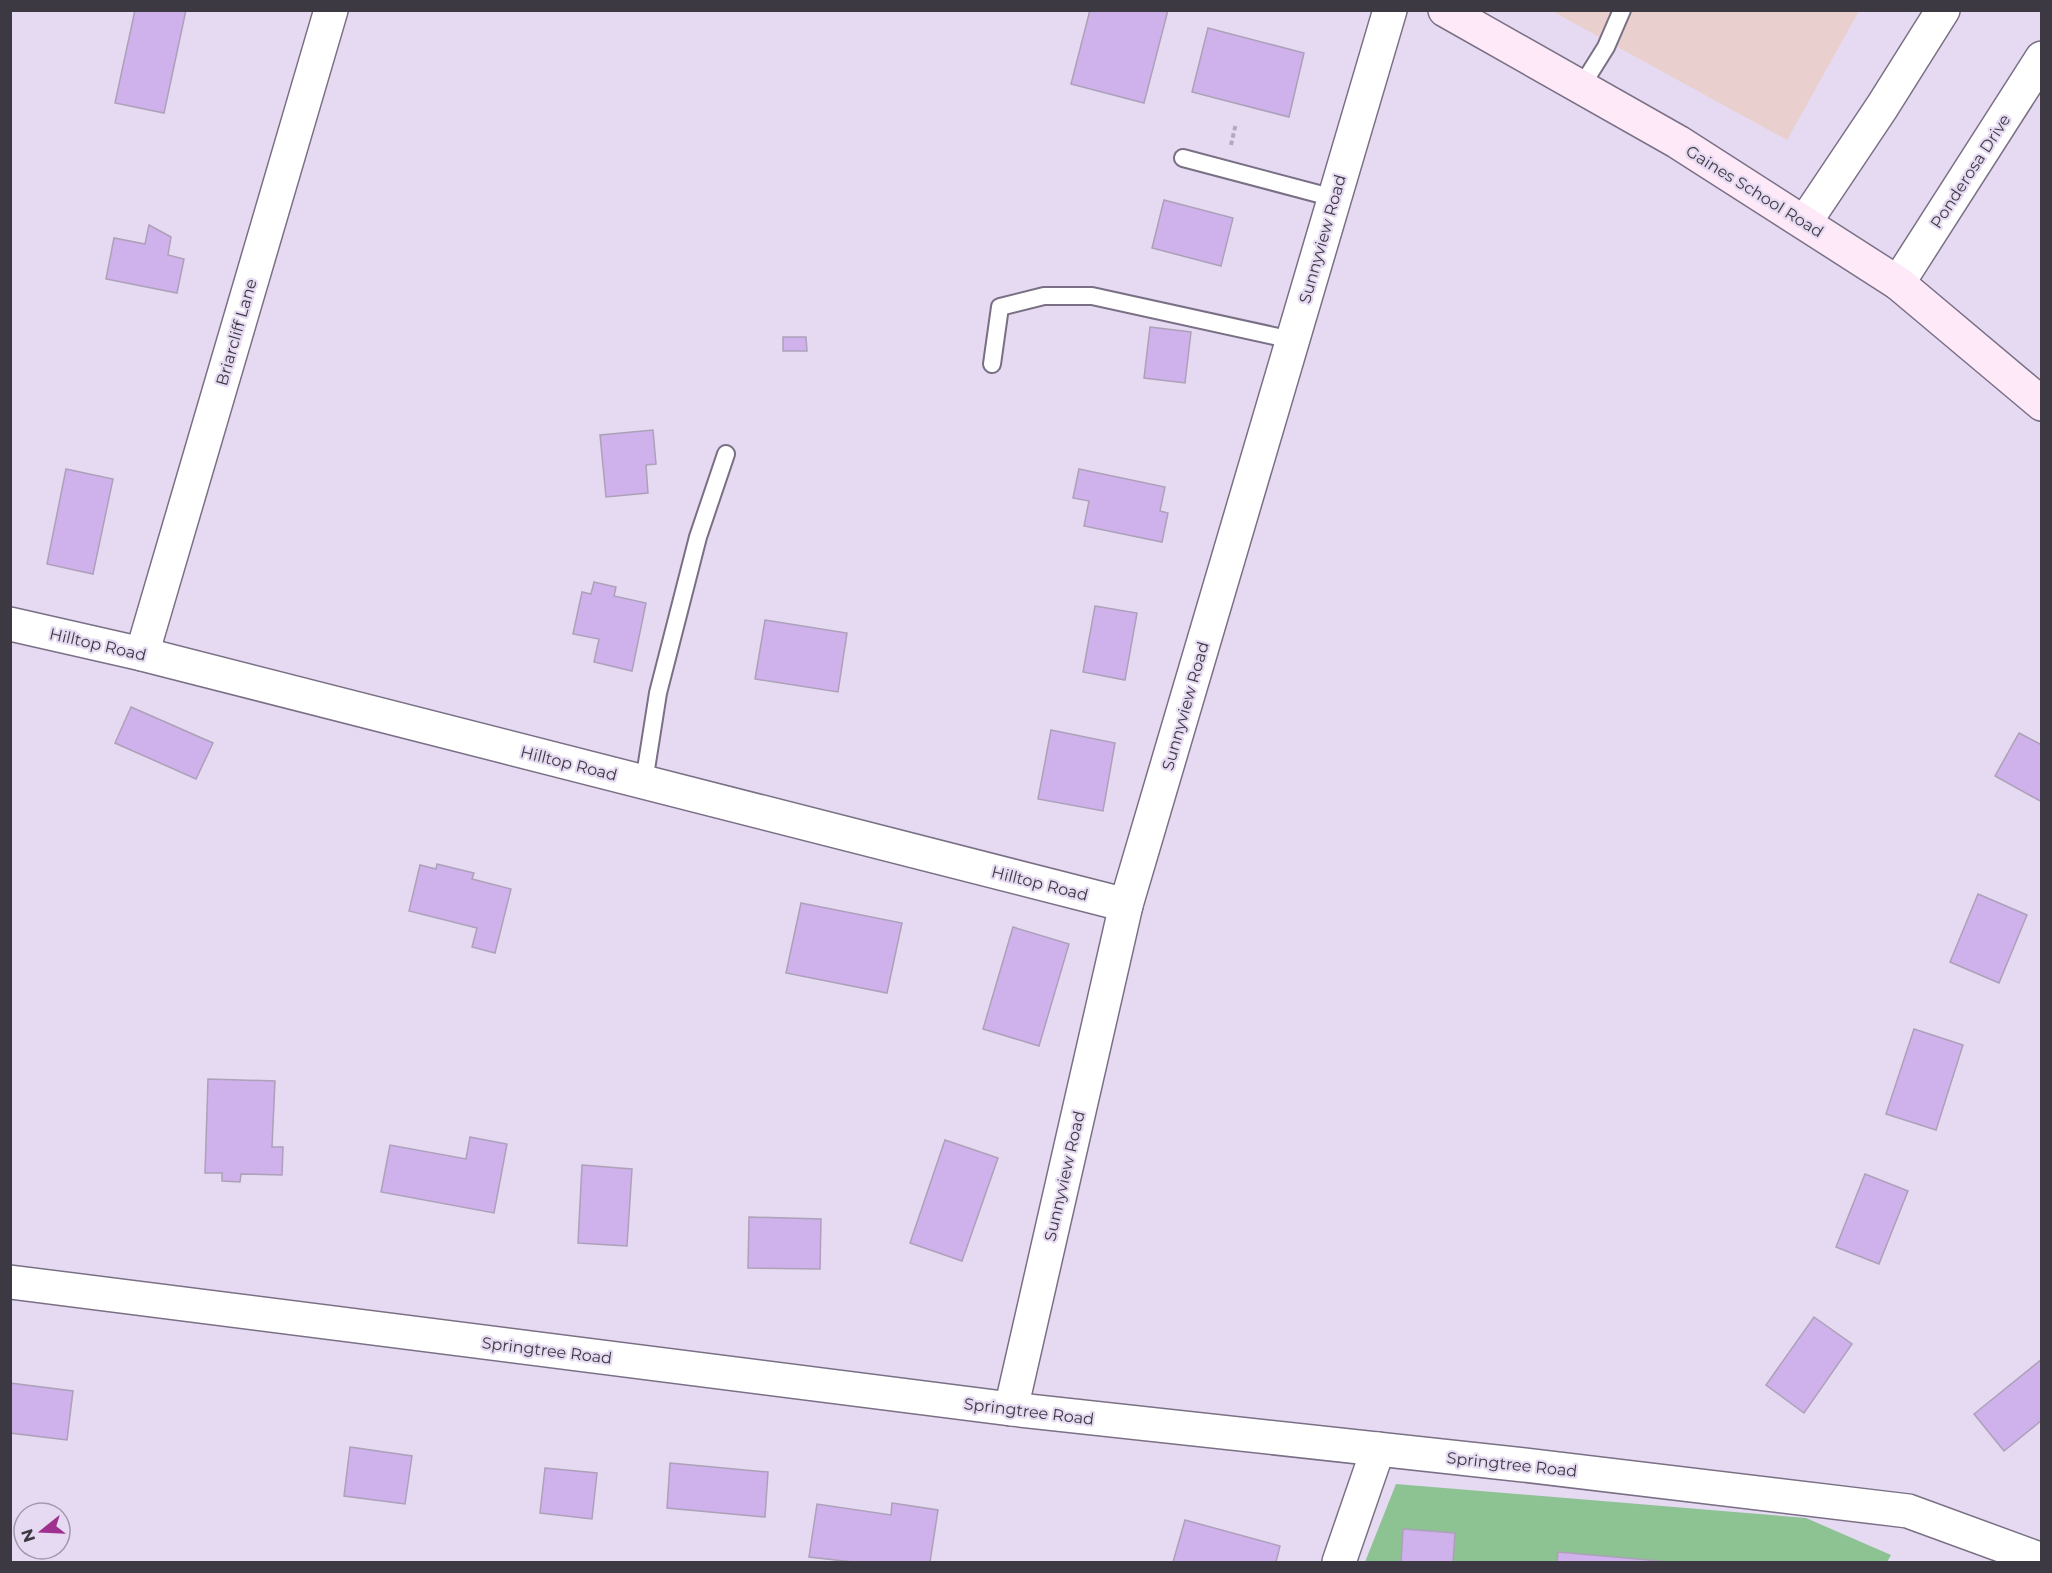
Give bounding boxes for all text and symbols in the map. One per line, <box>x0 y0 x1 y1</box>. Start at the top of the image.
street label: Ponderosa Drive <box>1926 111 2014 232</box>
street label: Gaines School Road <box>1682 141 1827 241</box>
street label: Sunnyview Road <box>1295 173 1350 306</box>
street label: Briarcliff Lane <box>212 277 261 388</box>
street label: Hilltop Road <box>48 624 148 665</box>
street label: Sunnyview Road <box>1158 640 1213 773</box>
street label: Hilltop Road <box>519 742 619 785</box>
street label: Hilltop Road <box>990 862 1090 905</box>
street label: Sunnyview Road <box>1040 1109 1089 1243</box>
street label: Springtree Road <box>481 1333 613 1368</box>
street label: Springtree Road <box>963 1394 1095 1429</box>
street label: Springtree Road <box>1446 1448 1578 1481</box>
north arrow <box>12 1501 72 1561</box>
text: N <box>17 1526 39 1545</box>

